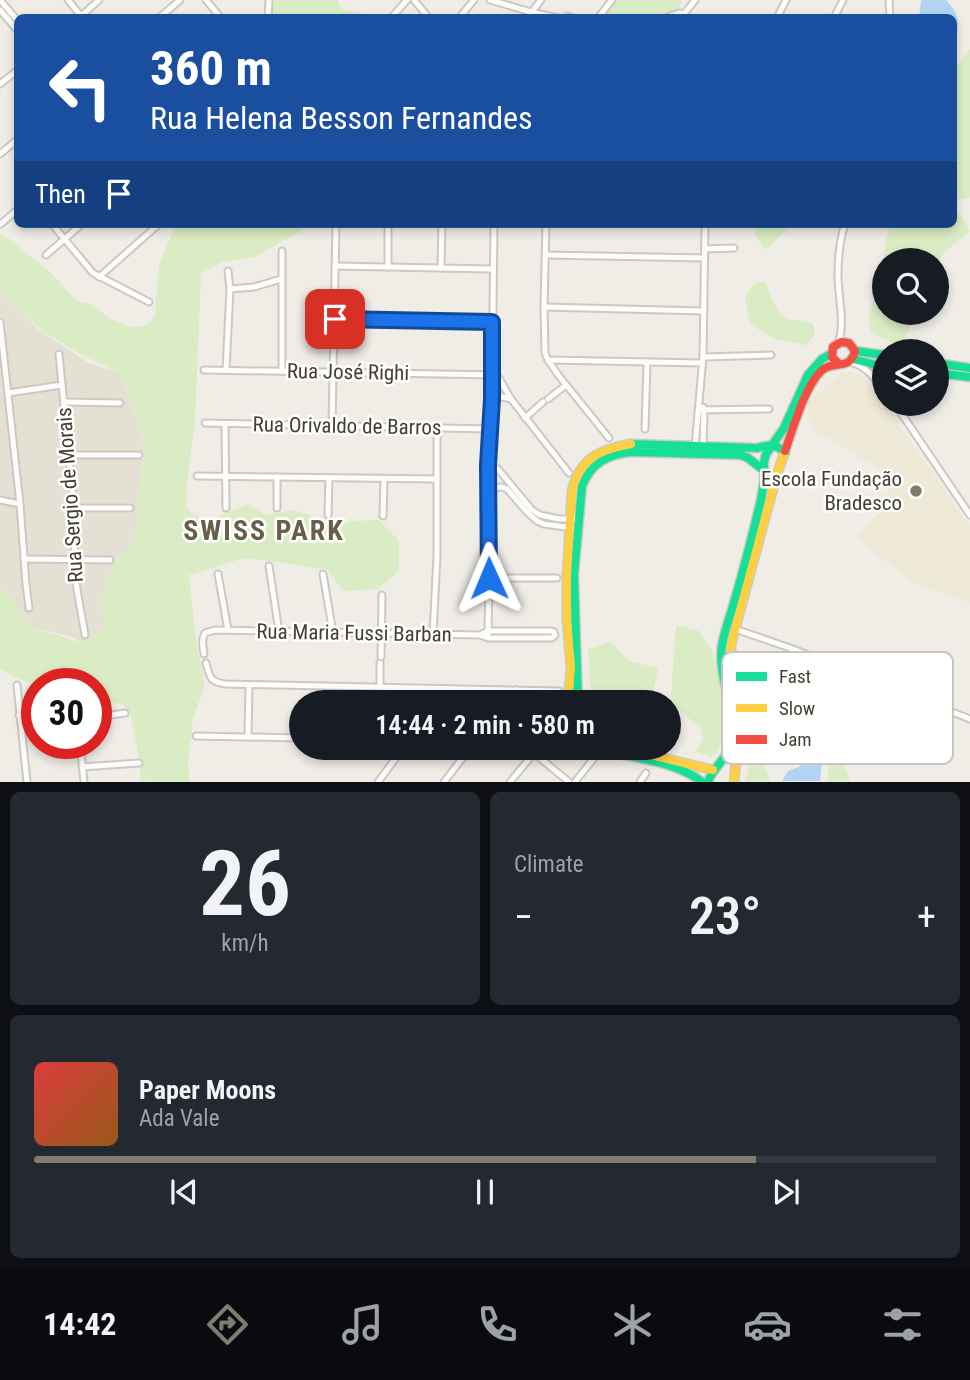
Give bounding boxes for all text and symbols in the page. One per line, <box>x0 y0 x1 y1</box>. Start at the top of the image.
text: 360 m <box>150 40 272 97</box>
icon: left <box>35 42 126 133</box>
text: Rua Helena Besson Fernandes <box>150 99 533 137</box>
icon: arrive <box>100 175 138 213</box>
text: Then <box>35 179 86 209</box>
map controls <box>872 248 949 416</box>
button: search <box>872 248 949 325</box>
pin <box>305 289 365 349</box>
icon: arrive <box>316 300 354 338</box>
button: layers <box>872 339 949 416</box>
street label: Rua José Righi <box>287 359 409 385</box>
street label: Rua Sergio de Morais <box>52 407 88 583</box>
street label: Rua Orivaldo de Barros <box>252 412 442 440</box>
place label: Escola Fundação Bradesco <box>761 467 902 515</box>
marker: Escola Fundação Bradesco <box>908 483 924 499</box>
district label: SWISS PARK <box>183 514 345 547</box>
position arrow <box>452 541 526 615</box>
street label: Rua Maria Fussi Barban <box>256 619 452 647</box>
legend <box>722 652 953 764</box>
text: Fast <box>779 665 811 688</box>
speed limit sign: 30 <box>21 668 112 759</box>
text: Slow <box>779 697 815 720</box>
text: 14:44 · 2 min · 580 m <box>375 710 595 740</box>
text: Jam <box>779 728 812 751</box>
text: 26 <box>199 831 291 937</box>
text: Climate <box>514 851 584 878</box>
text: 23° <box>689 886 761 947</box>
text: − <box>514 895 533 939</box>
text: + <box>917 895 936 939</box>
text: km/h <box>221 930 269 957</box>
text: Paper Moons <box>139 1075 276 1105</box>
text: Ada Vale <box>139 1105 219 1132</box>
icon: previous <box>165 1173 203 1211</box>
icon: pause <box>466 1173 504 1211</box>
icon: next <box>767 1173 805 1211</box>
icon: directions <box>203 1300 252 1349</box>
icon: music <box>338 1300 387 1349</box>
icon: phone <box>473 1300 522 1349</box>
icon: climate <box>608 1300 657 1349</box>
icon: car <box>743 1300 792 1349</box>
icon: filters <box>878 1300 927 1349</box>
text: 14:42 <box>43 1305 116 1343</box>

